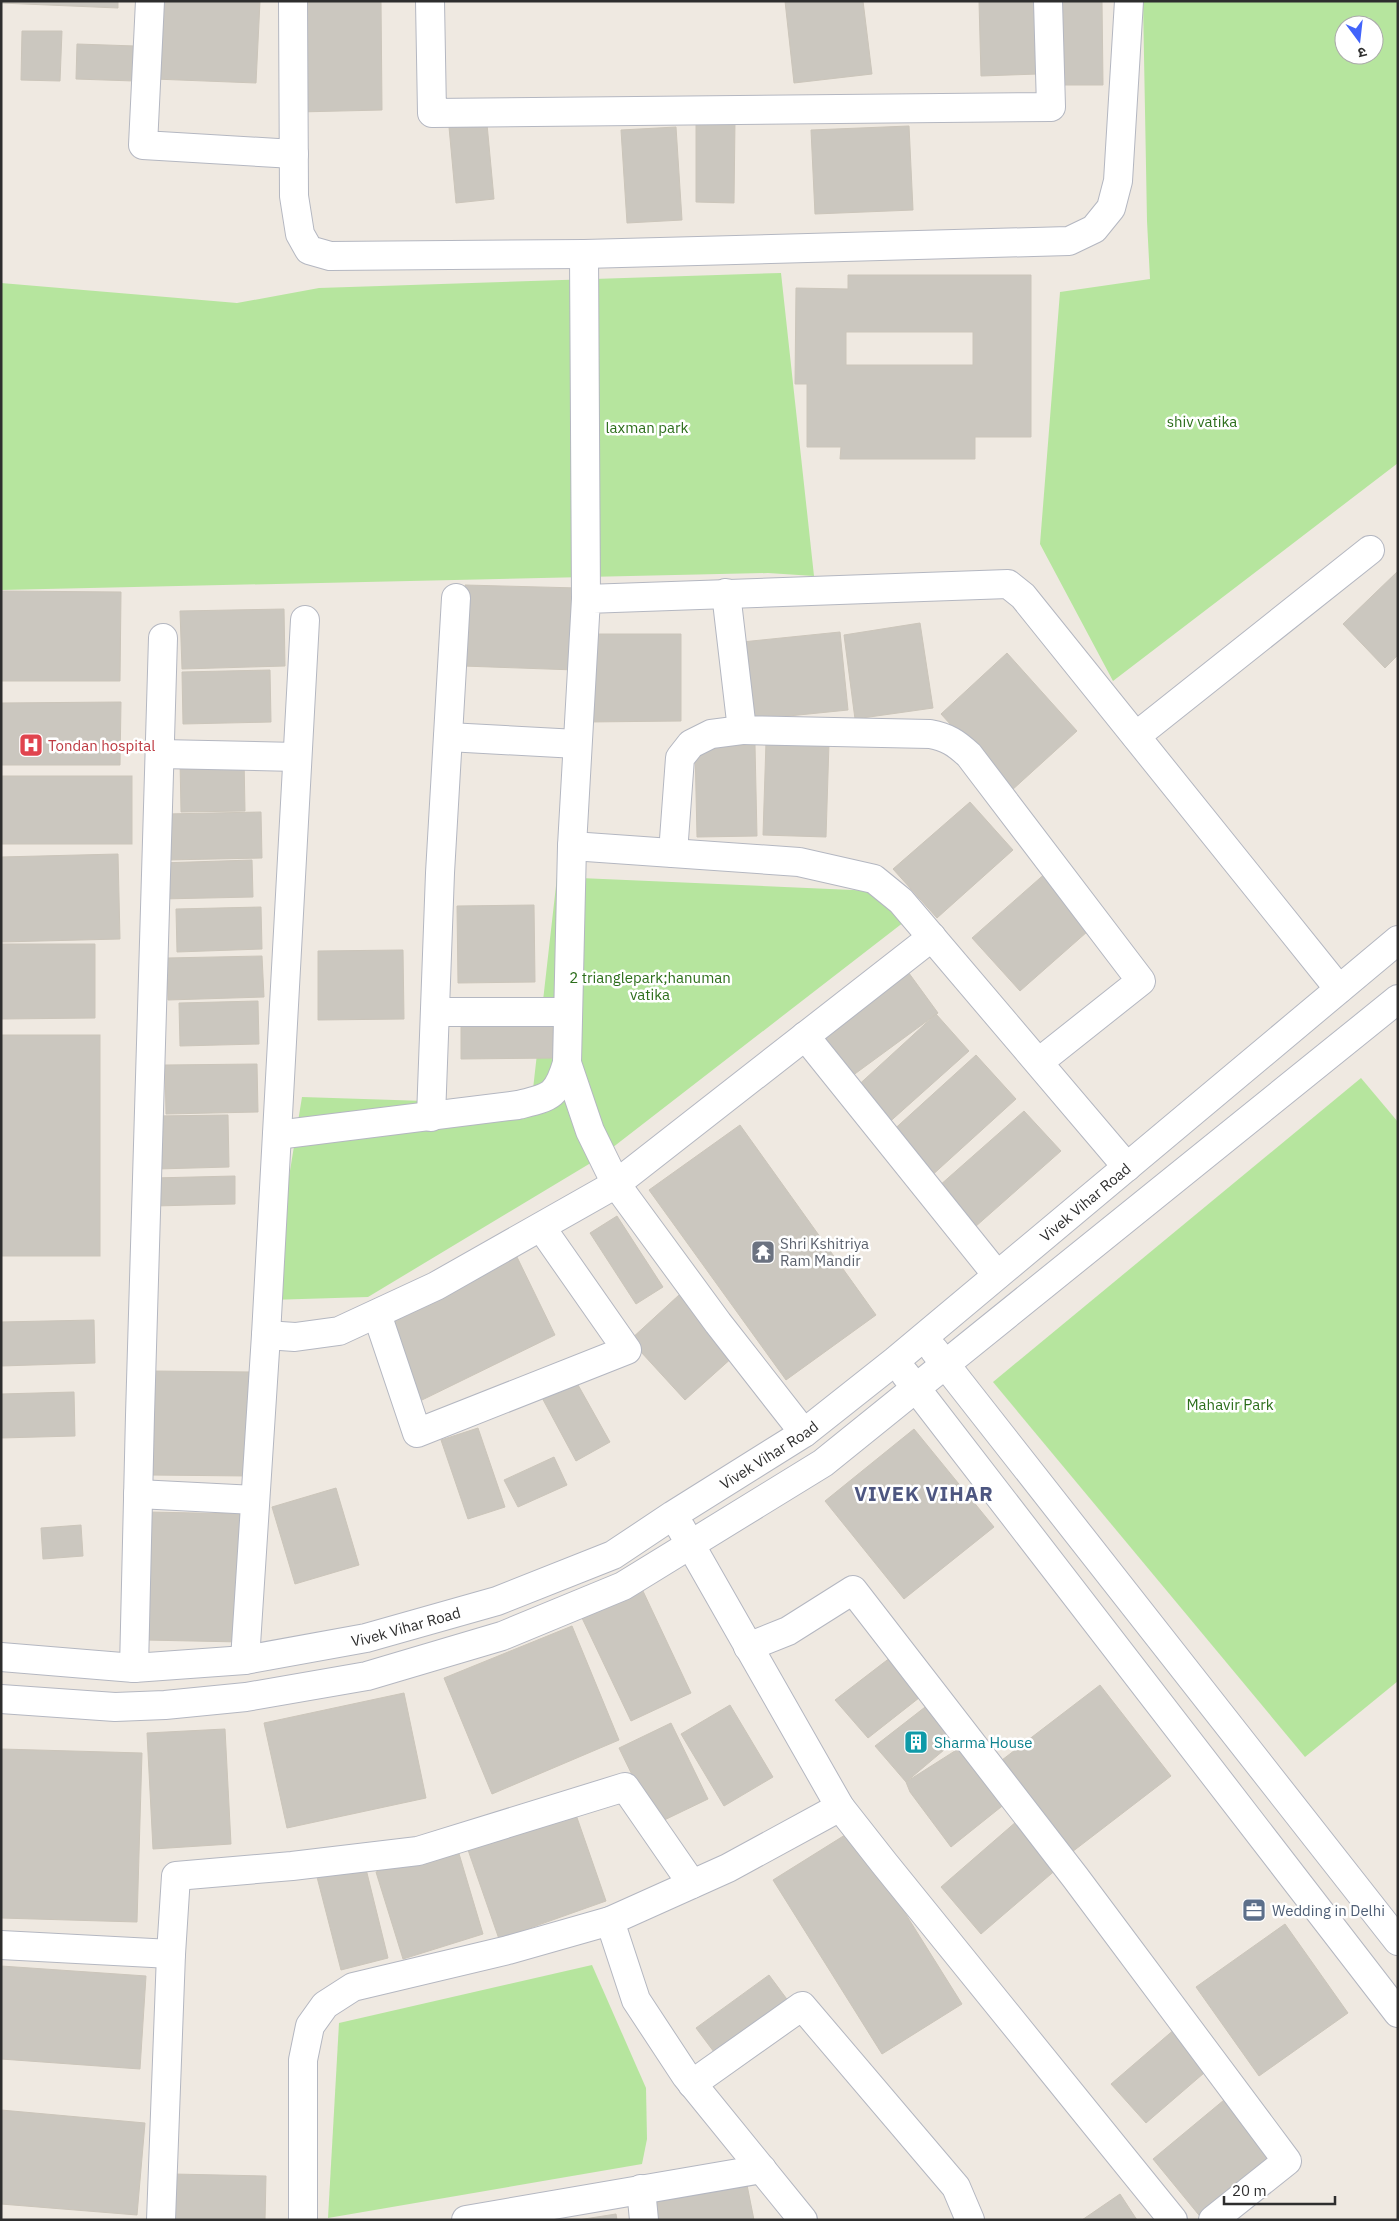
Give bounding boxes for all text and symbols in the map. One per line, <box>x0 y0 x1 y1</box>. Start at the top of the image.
north arrow <box>1334 15 1384 65</box>
text: उ <box>1355 43 1369 63</box>
park label: shiv vatika <box>1167 412 1237 431</box>
park label: laxman park <box>606 418 689 437</box>
hospital icon: Tondan hospital <box>18 732 44 758</box>
place label: Tondan hospital <box>48 736 155 755</box>
park label: 2 trianglepark;hanuman vatika <box>569 968 731 1004</box>
street label: Vivek Vihar Road <box>1036 1159 1134 1246</box>
place label: Shri Kshitriya Ram Mandir <box>780 1234 869 1270</box>
temple icon: Shri Kshitriya Ram Mandir <box>750 1239 776 1265</box>
park label: Mahavir Park <box>1186 1395 1274 1414</box>
street label: Vivek Vihar Road <box>716 1416 822 1493</box>
district label: VIVEK VIHAR <box>854 1480 994 1507</box>
street label: Vivek Vihar Road <box>349 1602 463 1650</box>
building icon: Sharma House <box>903 1729 929 1755</box>
place label: Sharma House <box>934 1733 1032 1752</box>
office icon: Wedding in Delhi <box>1241 1897 1267 1923</box>
place label: Wedding in Delhi <box>1272 1901 1385 1920</box>
scale bar <box>1224 2174 1335 2206</box>
text: 20 m <box>1232 2181 1267 2200</box>

